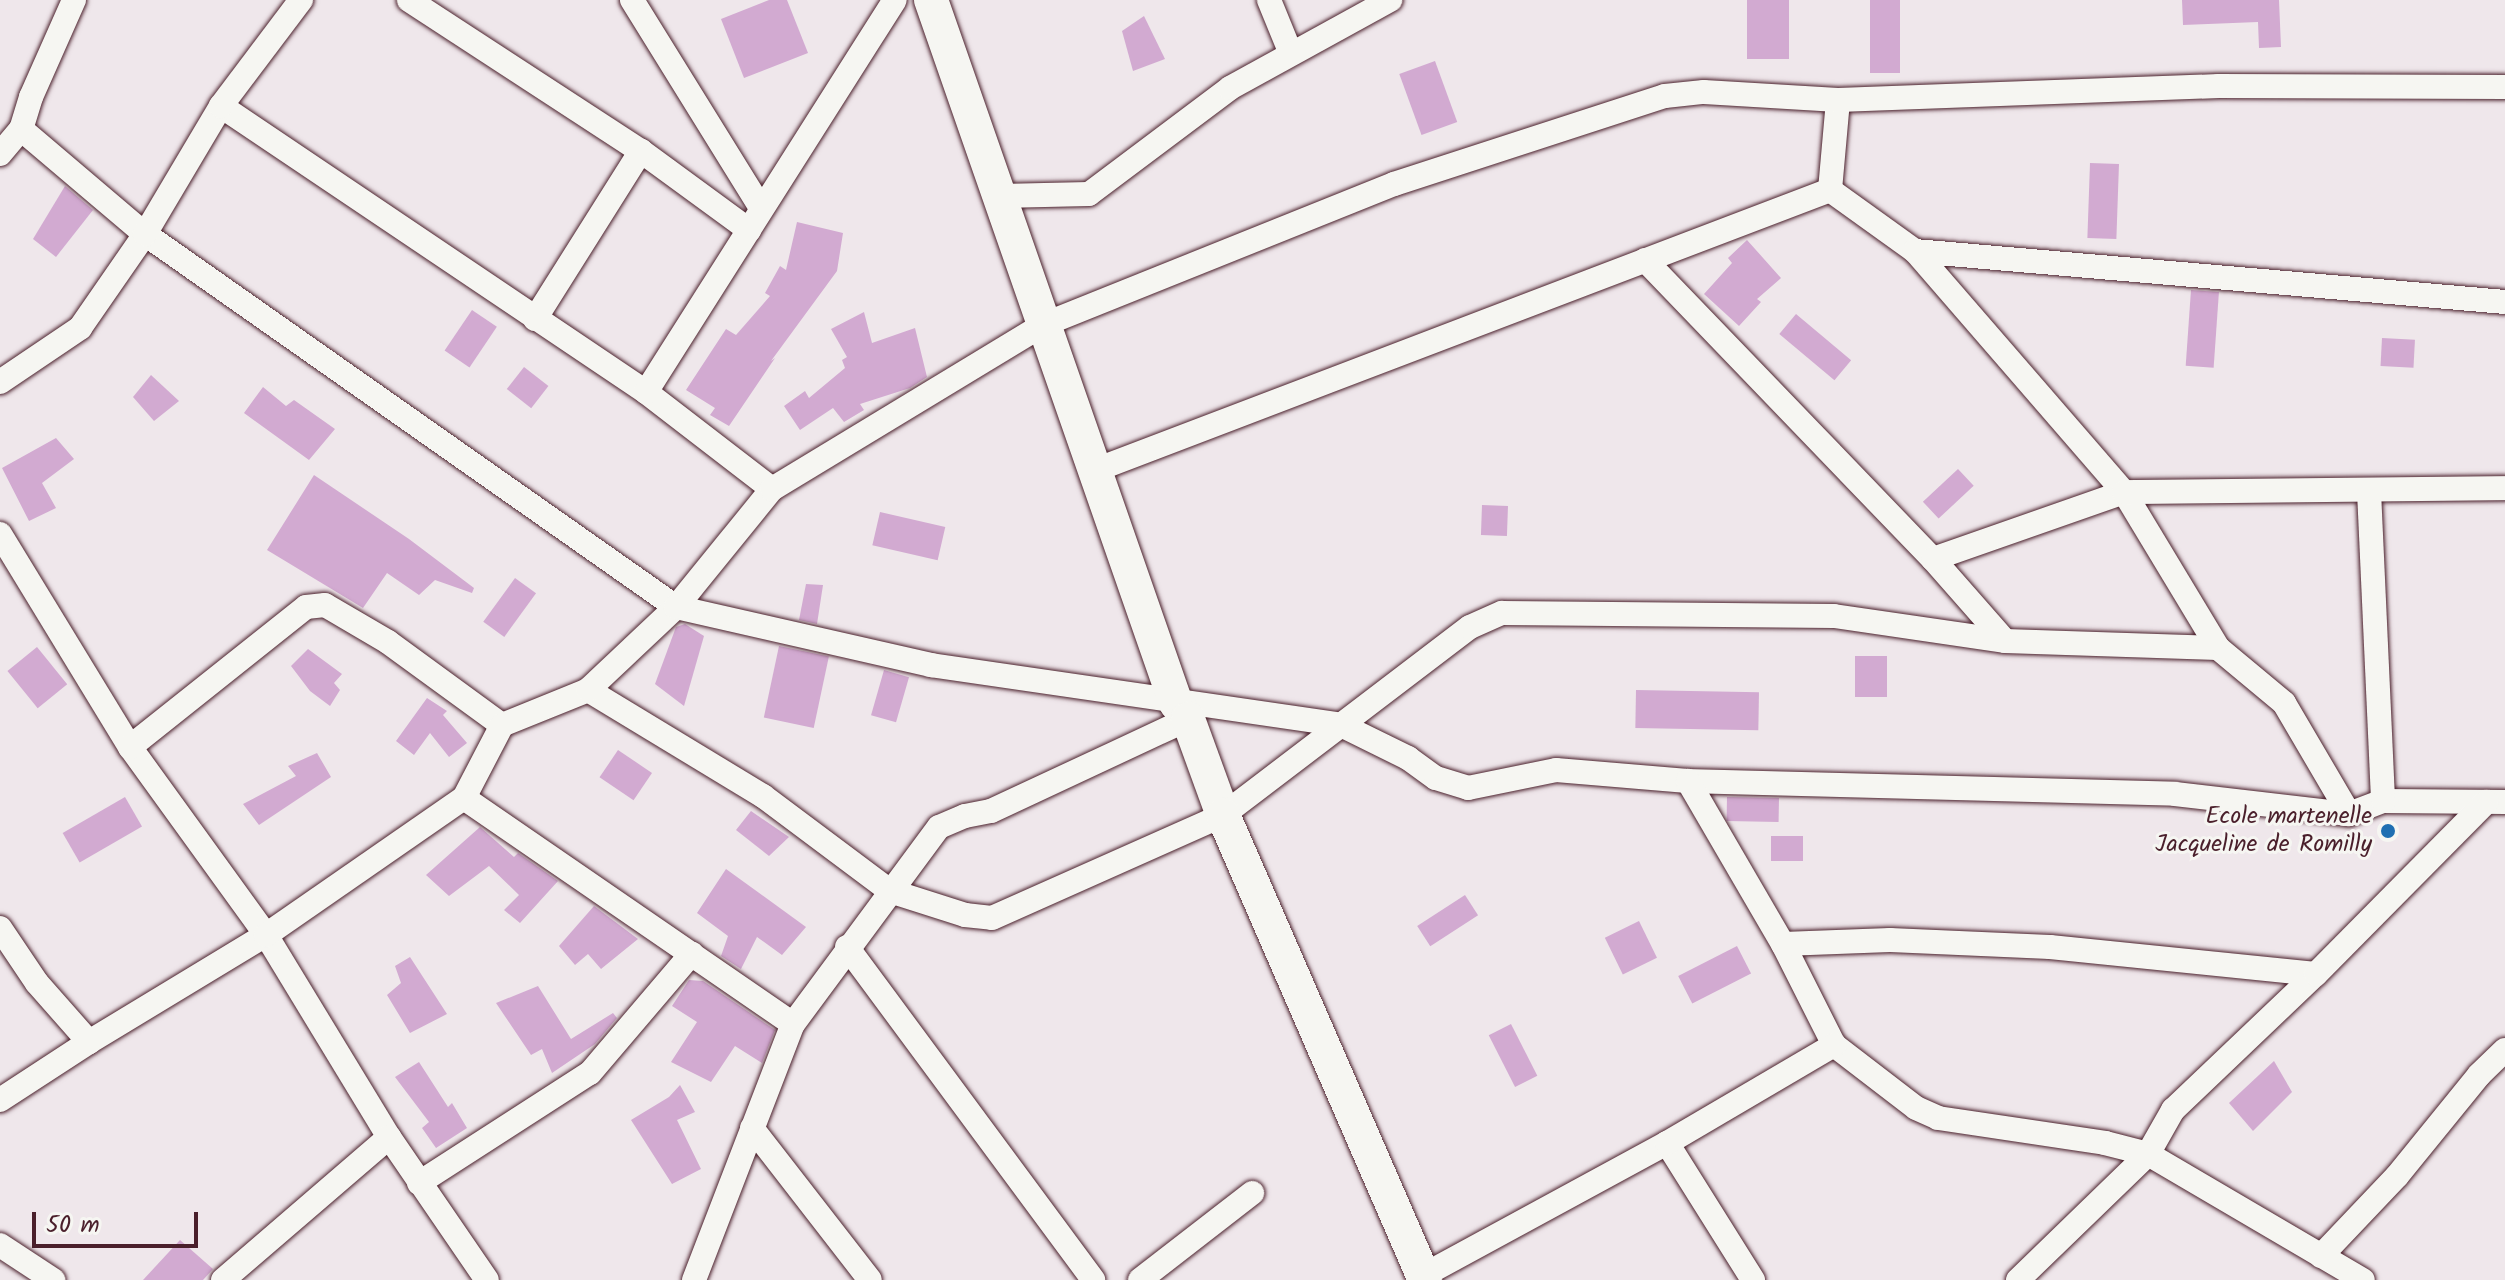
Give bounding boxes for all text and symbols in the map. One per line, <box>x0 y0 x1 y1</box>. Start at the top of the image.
place label: Ecole martenelle Jacqueline de Romilly <box>2155 803 2372 859</box>
marker: Ecole martenelle Jacqueline de Romilly <box>2379 822 2397 840</box>
scale bar <box>36 1196 202 1246</box>
text: 50 m <box>46 1206 100 1245</box>

